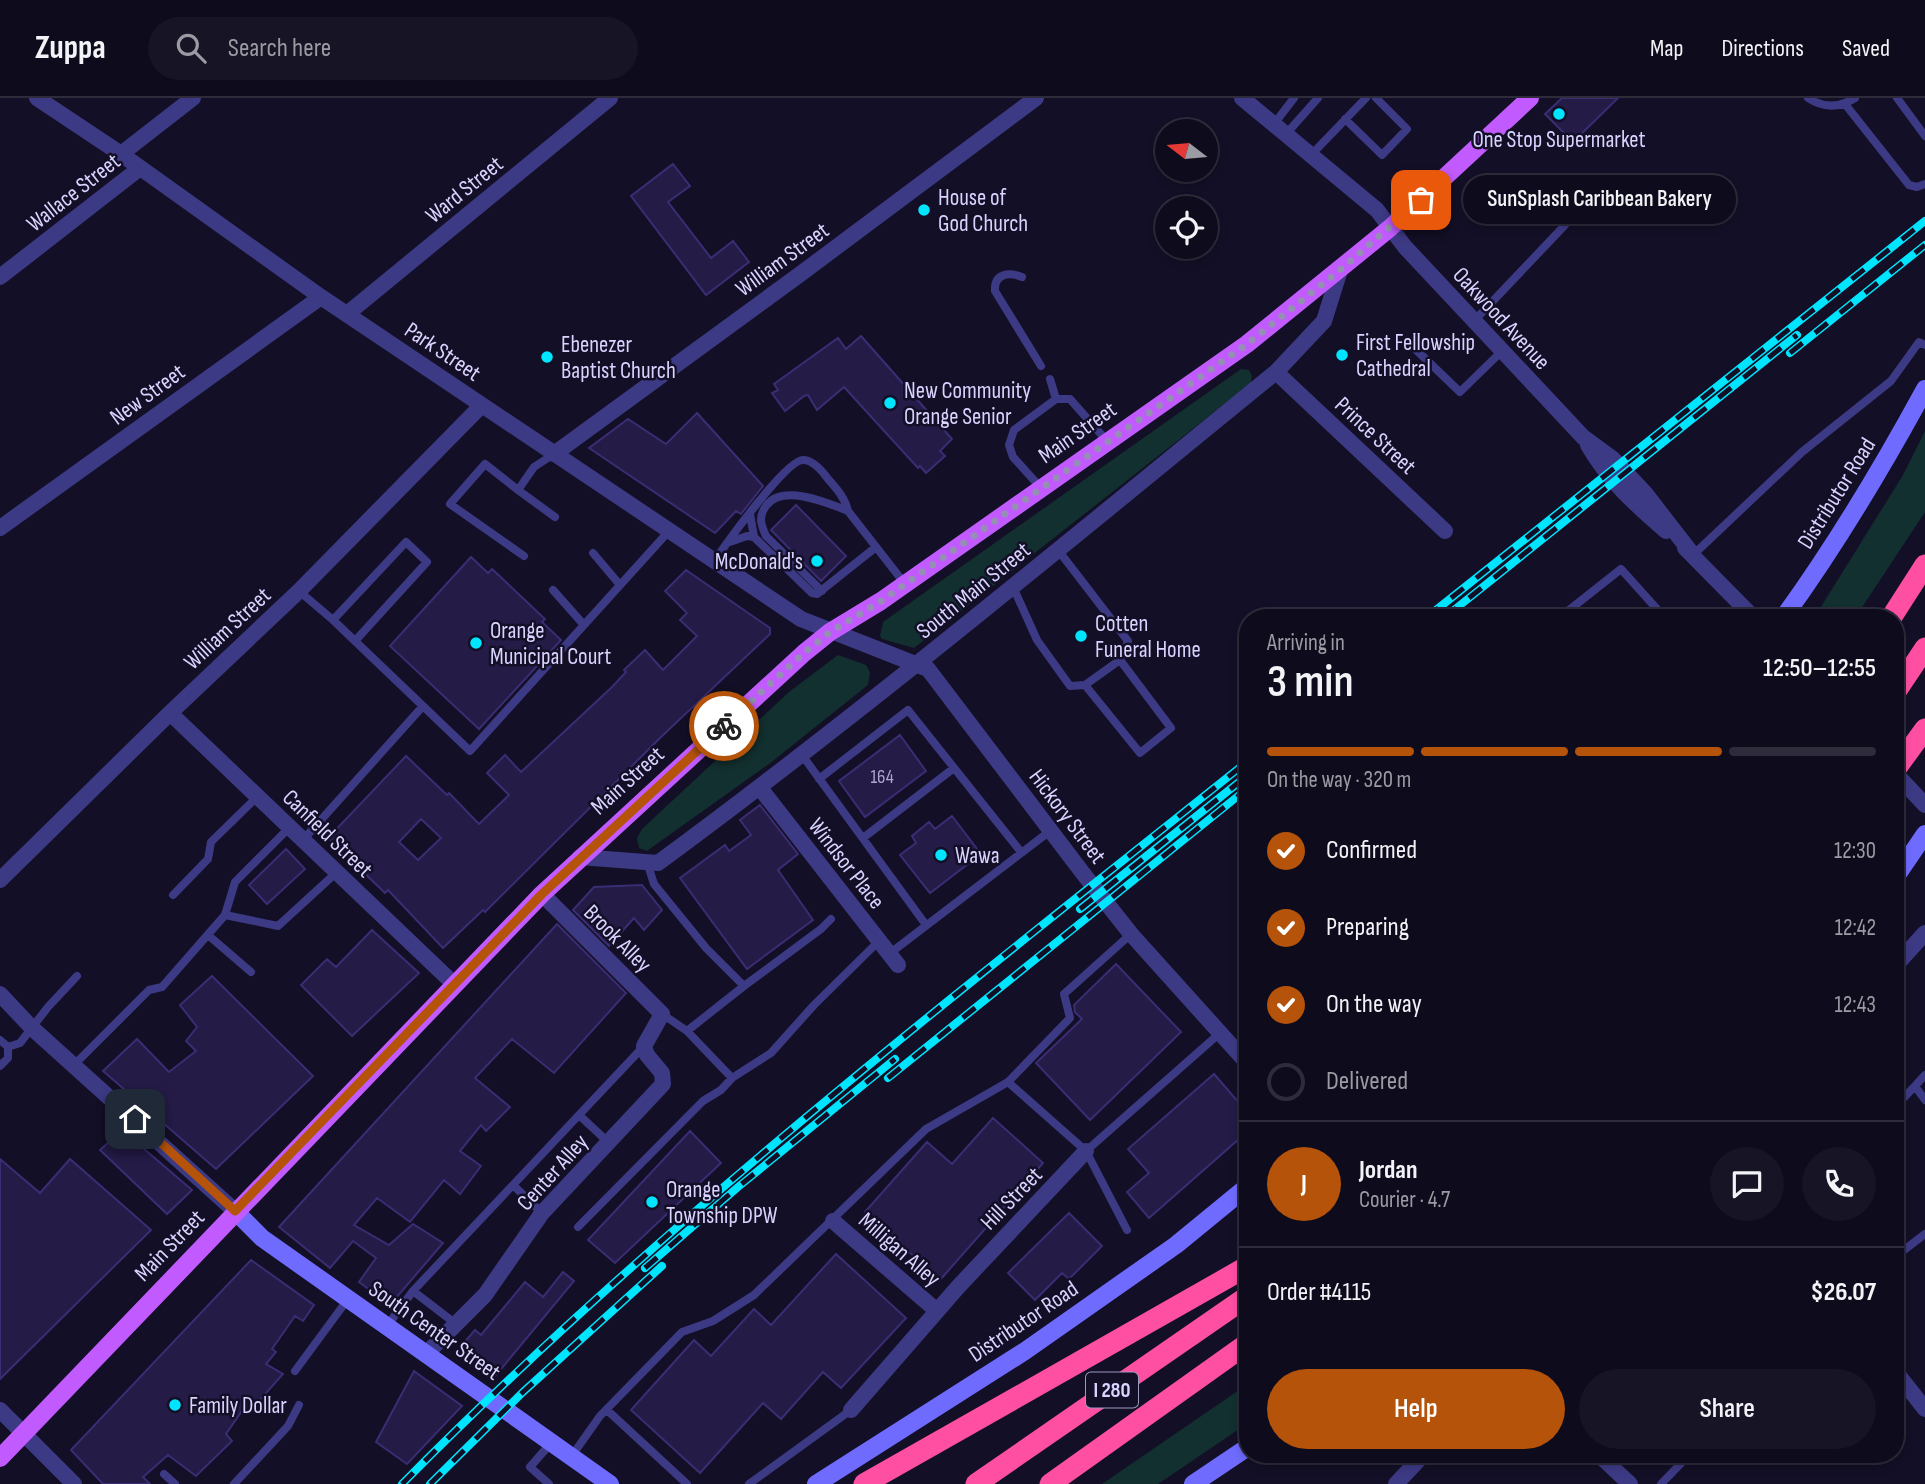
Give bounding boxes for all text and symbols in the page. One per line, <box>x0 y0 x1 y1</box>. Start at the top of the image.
search box <box>148 17 638 80</box>
text: Zuppa <box>35 28 106 68</box>
icon: search <box>172 29 210 67</box>
text: Search here <box>228 33 331 64</box>
text: Map <box>1650 34 1683 63</box>
text: Directions <box>1721 34 1804 63</box>
text: Saved <box>1842 34 1890 63</box>
marker: One Stop Supermarket <box>1551 106 1567 122</box>
north arrow <box>1155 119 1218 182</box>
map controls <box>1155 119 1218 259</box>
place label: One Stop Supermarket <box>1472 126 1646 154</box>
street label: Wallace Street <box>21 148 126 238</box>
street label: Ward Street <box>420 150 509 229</box>
pin <box>1391 170 1451 230</box>
callout: SunSplash Caribbean Bakery <box>1463 176 1736 224</box>
icon: bag <box>1402 181 1440 219</box>
place label: House of God Church <box>938 184 1028 238</box>
text: SunSplash Caribbean Bakery <box>1487 185 1712 213</box>
button: locate <box>1155 196 1218 259</box>
marker: House of God Church <box>916 202 932 218</box>
street label: William Street <box>731 217 835 303</box>
street label: Oakwood Avenue <box>1447 262 1556 376</box>
street label: Park Street <box>399 316 486 387</box>
place label: First Fellowship Cathedral <box>1356 329 1475 383</box>
place label: Ebenezer Baptist Church <box>561 331 676 385</box>
marker: First Fellowship Cathedral <box>1334 347 1350 363</box>
marker: Ebenezer Baptist Church <box>539 349 555 365</box>
street label: New Street <box>105 358 191 431</box>
place label: New Community Orange Senior <box>904 377 1031 431</box>
street label: Prince Street <box>1329 391 1422 480</box>
marker: New Community Orange Senior <box>882 395 898 411</box>
street label: Main Street <box>1033 396 1122 470</box>
street label: Distributor Road <box>1792 433 1882 554</box>
street label: South Main Street <box>911 536 1036 645</box>
place label: McDonald's <box>715 548 803 576</box>
marker: McDonald's <box>809 553 825 569</box>
street label: William Street <box>178 582 277 676</box>
place label: Cotten Funeral Home <box>1095 610 1201 664</box>
place label: Orange Municipal Court <box>490 617 611 671</box>
marker: Cotten Funeral Home <box>1073 628 1089 644</box>
text: Arriving in <box>1267 629 1345 657</box>
marker: Orange Municipal Court <box>468 635 484 651</box>
text: 12:50–12:55 <box>1763 653 1876 684</box>
text: 3 min <box>1267 655 1354 710</box>
courier <box>689 691 759 761</box>
icon: bike <box>705 707 743 745</box>
street label: Main Street <box>585 741 670 821</box>
street label: Hickory Street <box>1023 764 1112 869</box>
house number: 164 <box>870 766 894 789</box>
text: On the way · 320 m <box>1267 766 1411 794</box>
street label: Canfield Street <box>276 784 378 884</box>
street label: Windsor Place <box>802 812 890 915</box>
icon: check <box>1267 832 1305 870</box>
text: Confirmed <box>1326 835 1417 866</box>
text: 12:30 <box>1834 837 1876 865</box>
place label: Wawa <box>955 842 1000 870</box>
marker: Wawa <box>933 847 949 863</box>
street label: Brook Alley <box>577 899 657 979</box>
icon: check <box>1267 909 1305 947</box>
text: Preparing <box>1326 912 1409 943</box>
text: 12:42 <box>1835 914 1876 942</box>
icon: check <box>1267 986 1305 1024</box>
text: On the way <box>1326 989 1422 1020</box>
text: 12:43 <box>1835 991 1876 1019</box>
text: Delivered <box>1326 1066 1408 1097</box>
pin <box>105 1089 165 1149</box>
icon: home <box>116 1100 154 1138</box>
street label: Center Alley <box>511 1129 594 1217</box>
button: chat <box>1710 1147 1784 1221</box>
button: phone <box>1802 1147 1876 1221</box>
text: Jordan <box>1359 1155 1417 1186</box>
street label: Hill Street <box>975 1161 1048 1236</box>
text: J <box>1301 1169 1307 1200</box>
place label: Orange Township DPW <box>666 1176 778 1230</box>
text: Courier · 4.7 <box>1359 1186 1450 1214</box>
marker: Orange Township DPW <box>644 1194 660 1210</box>
street label: Main Street <box>129 1204 211 1287</box>
street label: Milligan Alley <box>853 1207 946 1293</box>
street label: South Center Street <box>363 1275 506 1387</box>
street label: Distributor Road <box>964 1275 1084 1369</box>
text: Order #4115 <box>1267 1277 1371 1308</box>
text: $26.07 <box>1810 1277 1876 1308</box>
button: Help <box>1267 1369 1565 1449</box>
button: Share <box>1579 1369 1876 1449</box>
road number: I 280 <box>1086 1372 1138 1408</box>
place label: Family Dollar <box>189 1392 287 1420</box>
marker: Family Dollar <box>167 1397 183 1413</box>

